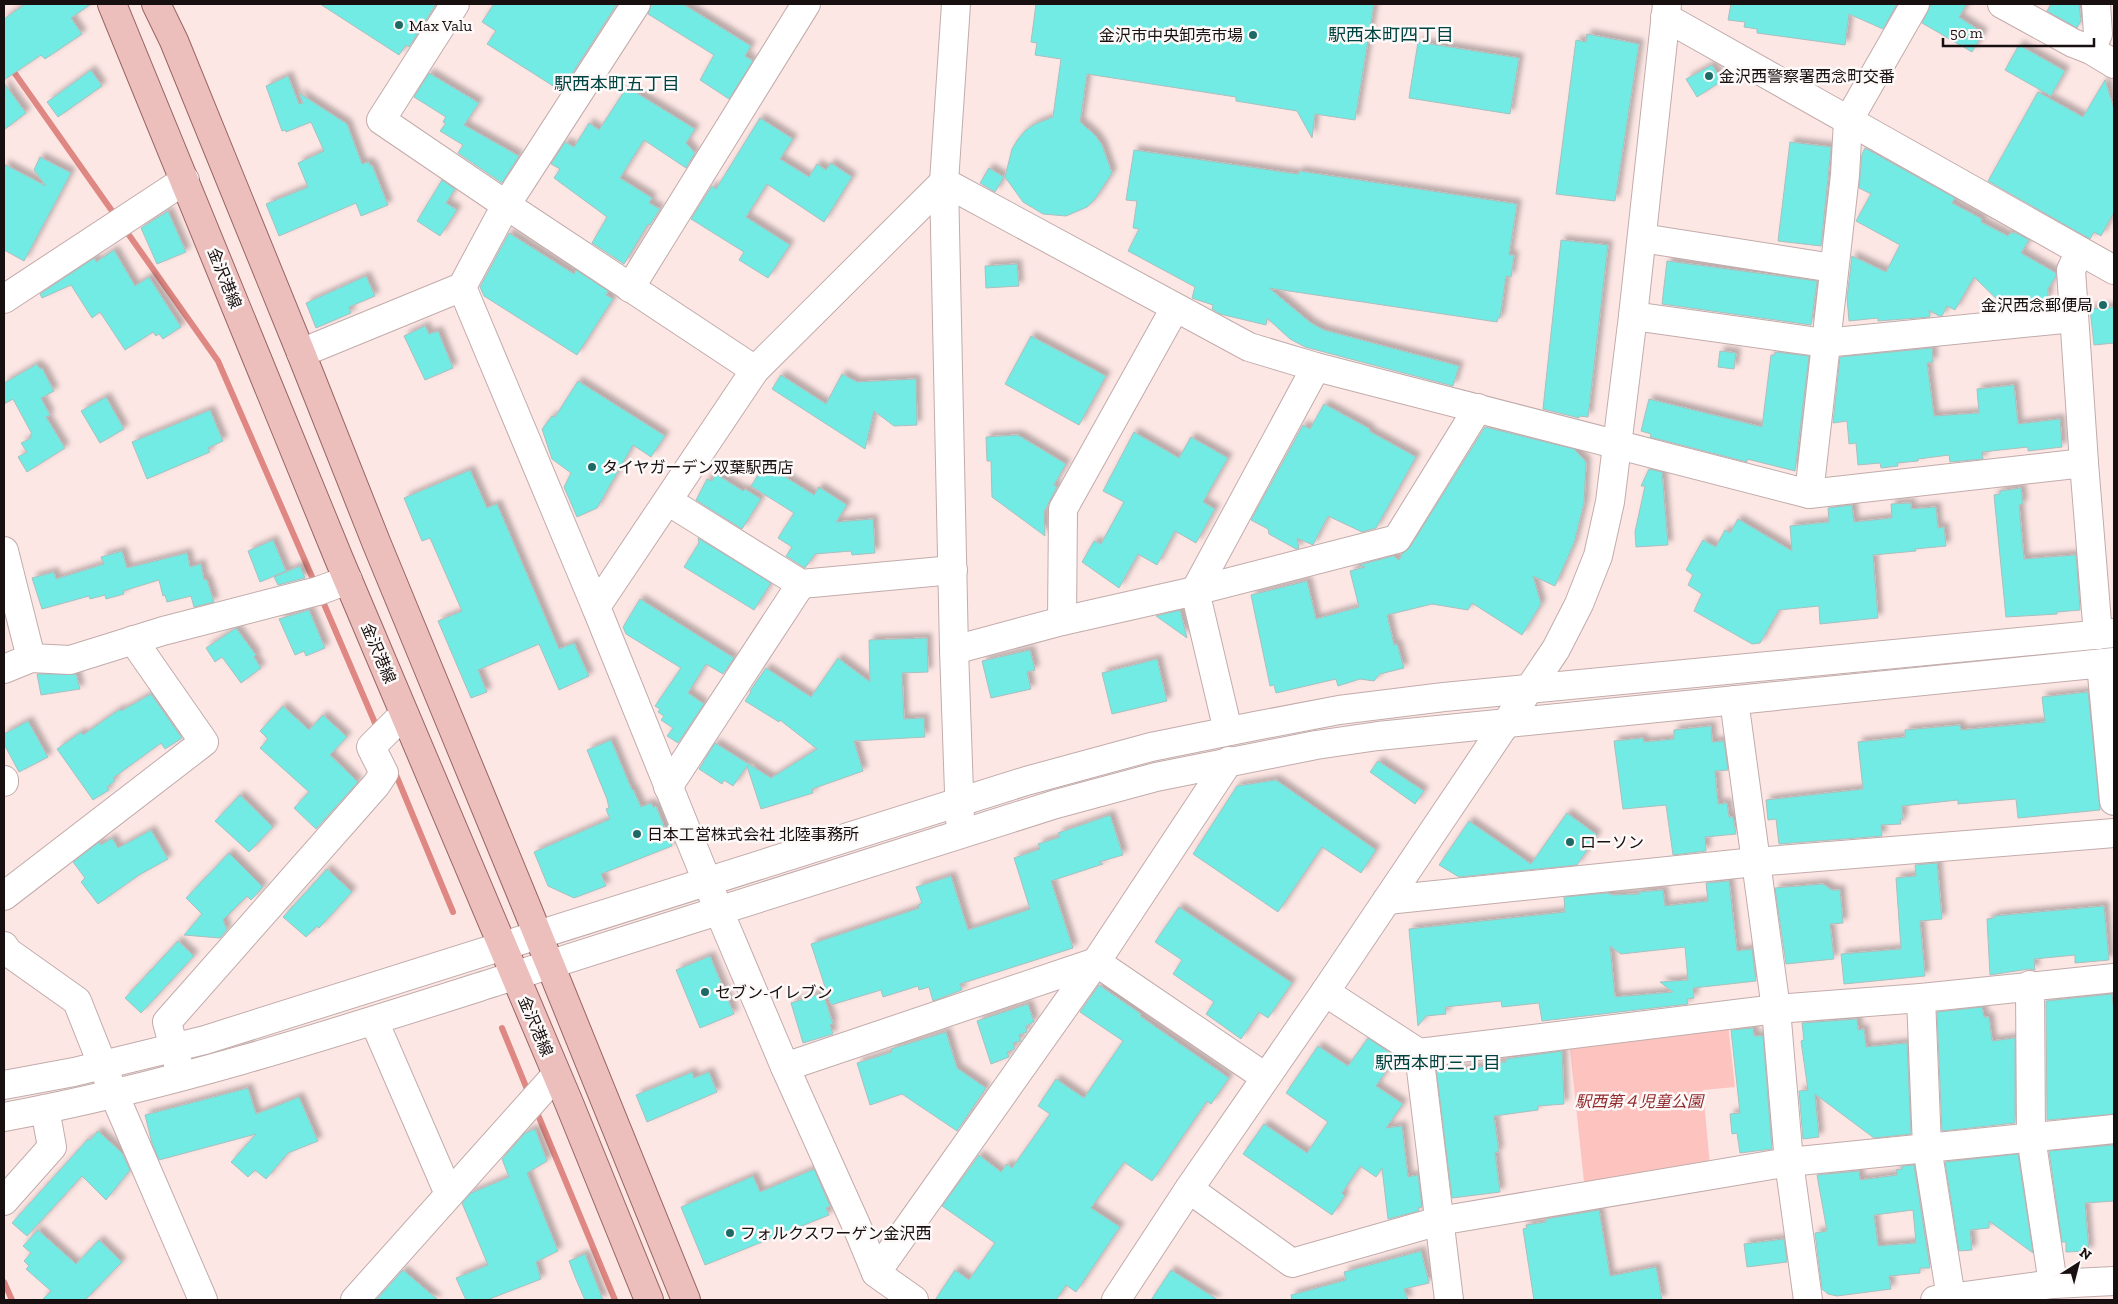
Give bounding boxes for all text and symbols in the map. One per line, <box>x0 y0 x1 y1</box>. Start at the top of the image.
scale bar <box>1943 15 2094 47</box>
place label: Max Valu <box>409 16 472 35</box>
marker: Max Valu <box>393 19 405 31</box>
district label: 駅西本町四丁目 <box>1328 24 1454 46</box>
text: 50 m <box>1950 24 1983 42</box>
place label: 金沢市中央卸売市場 <box>1099 26 1243 45</box>
marker: 金沢市中央卸売市場 <box>1247 29 1259 41</box>
place label: 金沢西警察署西念町交番 <box>1719 67 1895 86</box>
marker: 金沢西警察署西念町交番 <box>1703 70 1715 82</box>
district label: 駅西本町五丁目 <box>554 73 680 95</box>
street label: 金沢港線 <box>204 245 245 311</box>
place label: 金沢西念郵便局 <box>1981 296 2093 315</box>
marker: 金沢西念郵便局 <box>2097 299 2109 311</box>
place label: タイヤガーデン双葉駅西店 <box>602 458 794 477</box>
marker: タイヤガーデン双葉駅西店 <box>586 461 598 473</box>
street label: 金沢港線 <box>357 620 400 686</box>
place label: 日本工営株式会社 北陸事務所 <box>647 825 859 844</box>
marker: 日本工営株式会社 北陸事務所 <box>631 828 643 840</box>
place label: ローソン <box>1580 833 1644 852</box>
marker: ローソン <box>1564 836 1576 848</box>
place label: セブン-イレブン <box>715 983 833 1002</box>
marker: セブン-イレブン <box>699 986 711 998</box>
street label: 金沢港線 <box>514 993 557 1059</box>
district label: 駅西本町三丁目 <box>1375 1052 1501 1074</box>
park label: 駅西第４児童公園 <box>1575 1092 1705 1111</box>
place label: フォルクスワーゲン金沢西 <box>740 1224 932 1243</box>
marker: フォルクスワーゲン金沢西 <box>724 1227 736 1239</box>
north arrow <box>2053 1239 2103 1289</box>
text: N <box>2076 1244 2095 1264</box>

